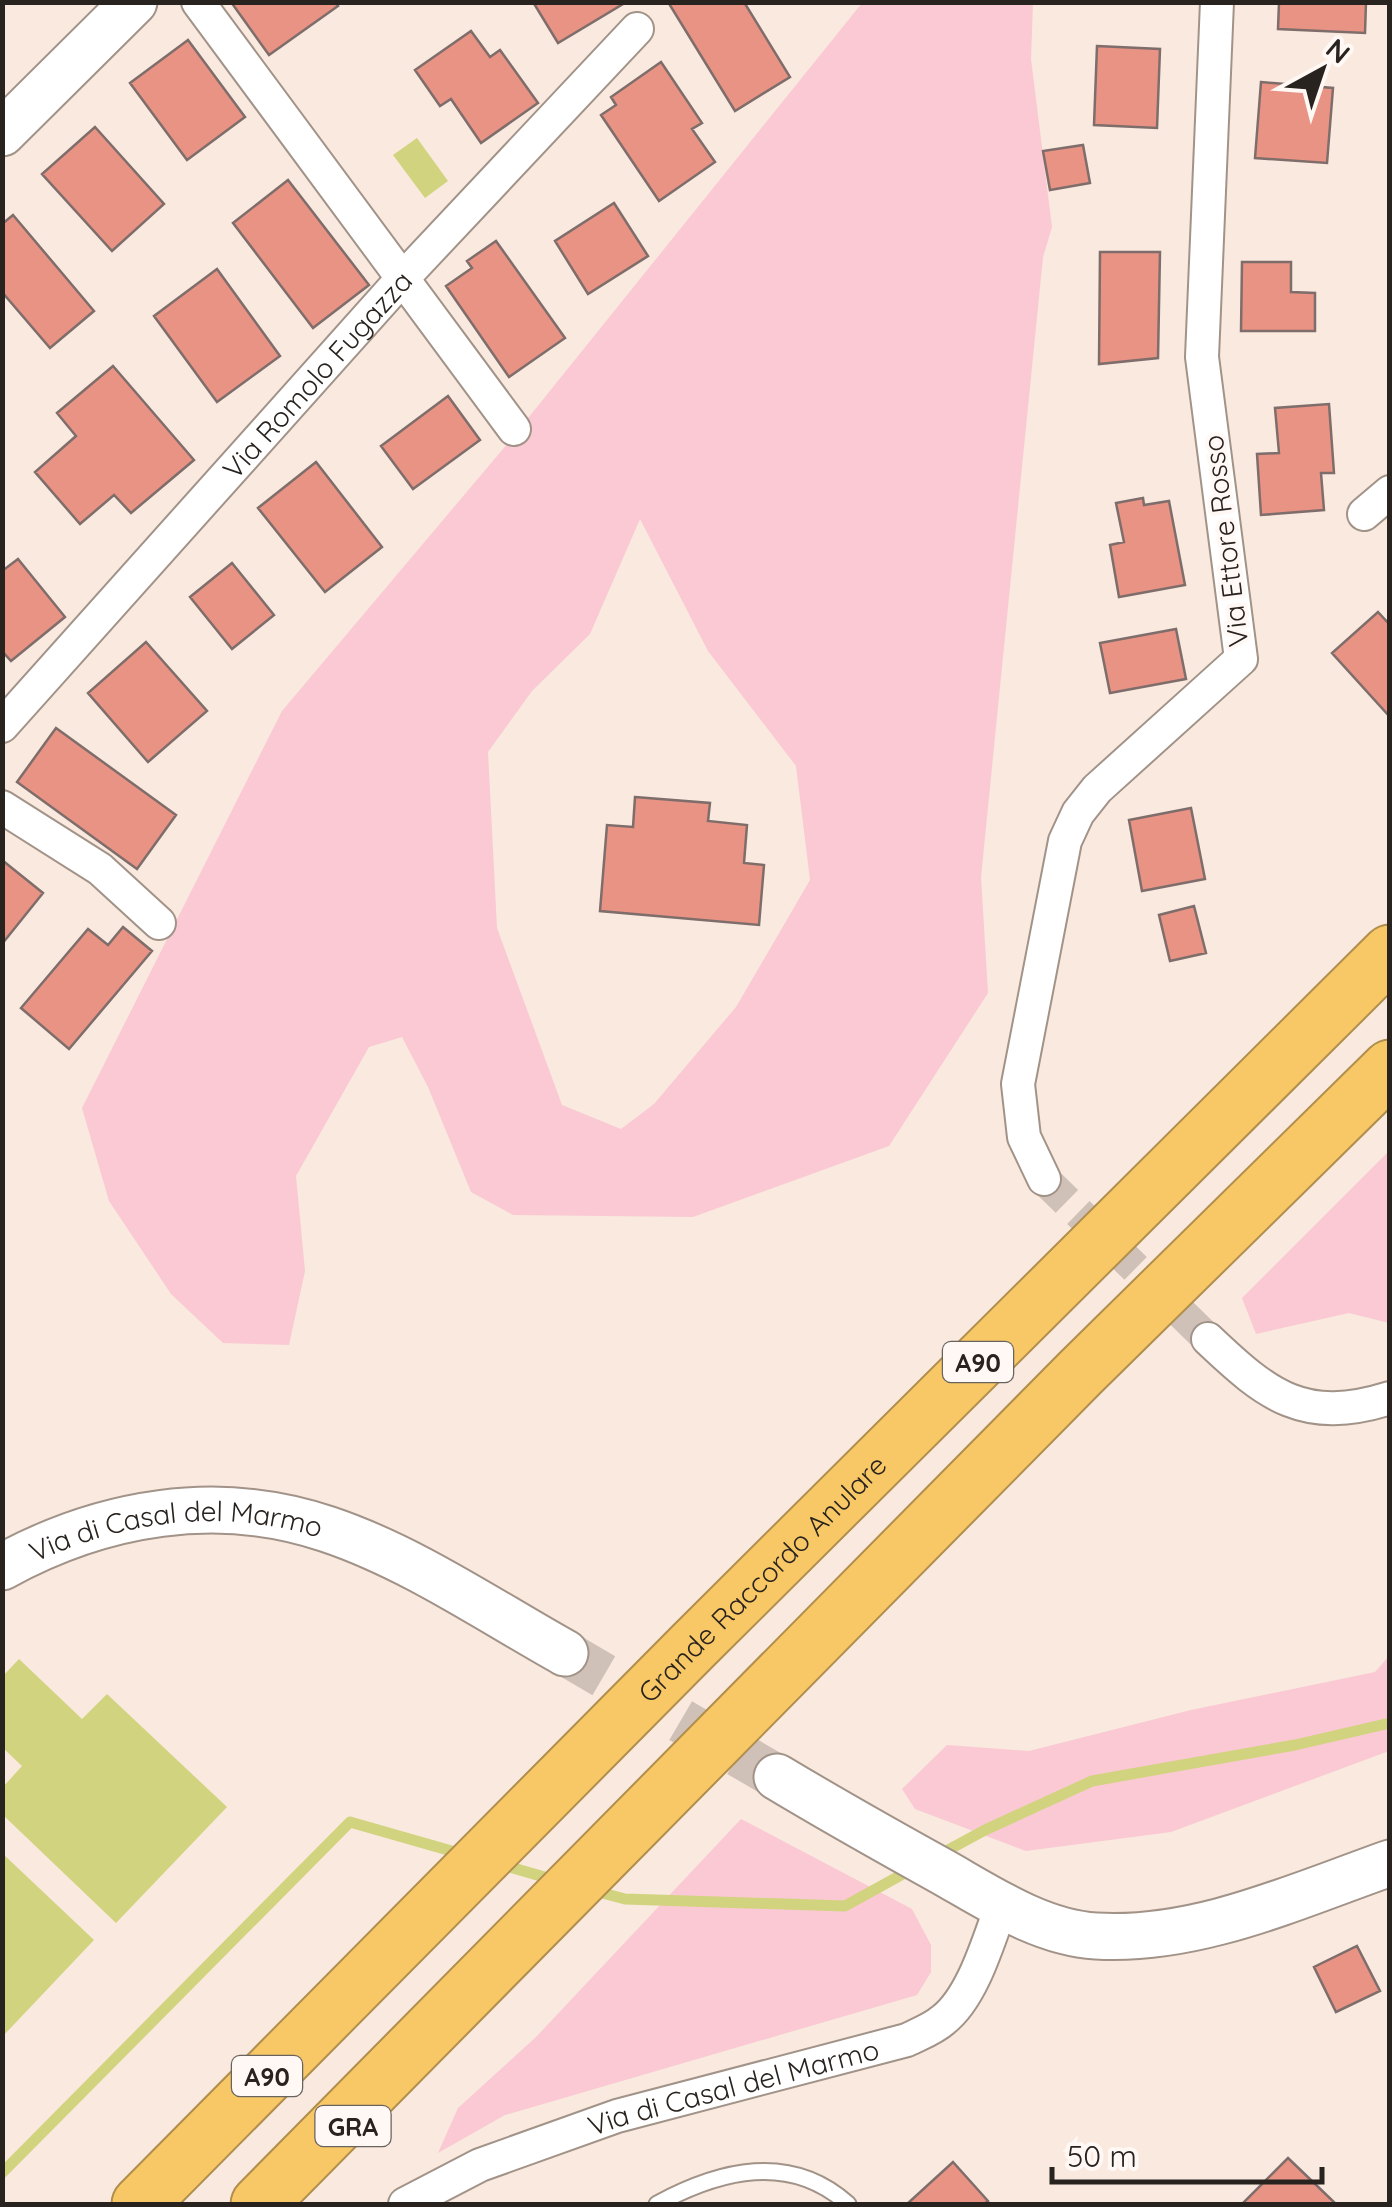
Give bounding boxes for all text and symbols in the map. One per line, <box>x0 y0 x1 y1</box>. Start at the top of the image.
north arrow <box>1272 20 1372 120</box>
text: N <box>1319 30 1358 70</box>
street label: Via Romolo Fugazza <box>215 263 419 486</box>
street label: Via Ettore Rosso <box>1195 433 1255 649</box>
road number: A90 <box>943 1342 1013 1382</box>
street label: Grande Raccordo Anulare <box>630 1447 893 1709</box>
street label: Via di Casal del Marmo <box>23 1493 327 1568</box>
street label: Via di Casal del Marmo <box>583 2031 883 2143</box>
road number: A90 <box>232 2056 302 2096</box>
road number: GRA <box>316 2106 390 2146</box>
scale bar <box>1052 2122 1322 2184</box>
text: 50 m <box>1067 2137 1137 2175</box>

